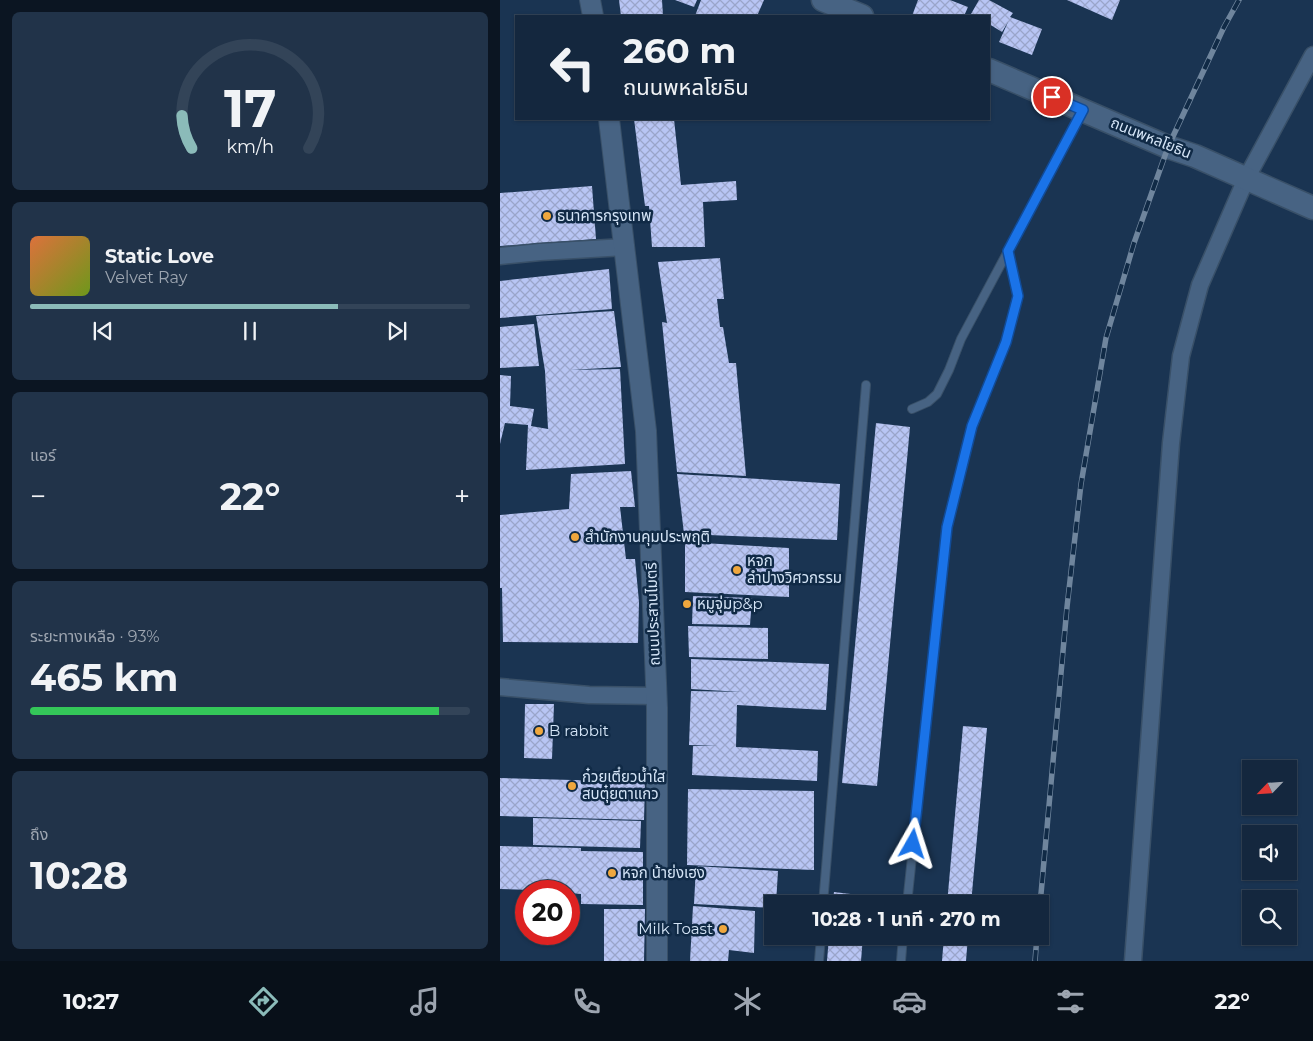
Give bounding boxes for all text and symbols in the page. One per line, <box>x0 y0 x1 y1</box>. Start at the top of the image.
text: 260 m <box>623 29 736 72</box>
icon: left <box>540 35 605 100</box>
text: ถนนพหลโยธิน <box>623 74 749 101</box>
pin <box>1031 76 1073 118</box>
text: 17 <box>224 77 276 140</box>
icon: arrive <box>1038 83 1066 111</box>
street label: ถนนพหลโยธิน <box>1108 113 1194 162</box>
text: km/h <box>226 136 274 157</box>
place label: ธนาคารกรุงเทพ <box>557 206 651 225</box>
marker: ธนาคารกรุงเทพ <box>541 210 553 222</box>
text: Static Love <box>105 245 214 268</box>
text: Velvet Ray <box>105 268 187 287</box>
icon: previous <box>89 317 117 345</box>
icon: pause <box>236 317 264 345</box>
icon: next <box>383 317 411 345</box>
text: แอร์ <box>30 446 56 465</box>
text: 22° <box>220 473 280 520</box>
text: − <box>30 479 46 513</box>
text: + <box>454 479 470 513</box>
place label: สำนักงานคุมประพฤติ <box>585 527 710 546</box>
marker: สำนักงานคุมประพฤติ <box>569 531 581 543</box>
place label: หจก ลำปางวิศวกรรม <box>747 551 842 587</box>
street label: ถนนประสานไมตรี <box>641 562 664 666</box>
marker: หจก ลำปางวิศวกรรม <box>731 564 743 576</box>
place label: หมูจุ่มp&p <box>697 594 763 613</box>
marker: หมูจุ่มp&p <box>681 598 693 610</box>
text: ระยะทางเหลือ · 93% <box>30 627 160 646</box>
text: 465 km <box>30 654 178 701</box>
place label: B rabbit <box>549 721 609 740</box>
marker: B rabbit <box>533 725 545 737</box>
north arrow <box>1242 760 1298 815</box>
map controls <box>1242 760 1297 945</box>
place label: ก๋วยเตี๋ยวน้ำใส สบตุ๋ยตาแกว <box>582 766 666 803</box>
marker: ก๋วยเตี๋ยวน้ำใส สบตุ๋ยตาแกว <box>566 780 578 792</box>
position arrow <box>886 817 938 869</box>
text: ถึง <box>30 825 48 844</box>
button: sound <box>1242 825 1297 880</box>
text: 10:28 <box>30 852 128 899</box>
place label: หจก น้าย่งเฮง <box>622 863 705 882</box>
marker: หจก น้าย่งเฮง <box>606 867 618 879</box>
speed limit sign: 20 <box>515 880 580 945</box>
button: search <box>1242 890 1297 945</box>
text: 10:28 · 1 นาที · 270 m <box>812 908 1001 931</box>
place label: Milk Toast <box>638 919 713 938</box>
marker: Milk Toast <box>717 923 729 935</box>
icon: directions <box>246 984 281 1019</box>
icon: music <box>407 984 442 1019</box>
icon: phone <box>569 984 604 1019</box>
icon: climate <box>730 984 765 1019</box>
icon: car <box>892 984 927 1019</box>
icon: filters <box>1053 984 1088 1019</box>
text: 10:27 <box>63 988 119 1015</box>
text: 22° <box>1215 988 1250 1015</box>

